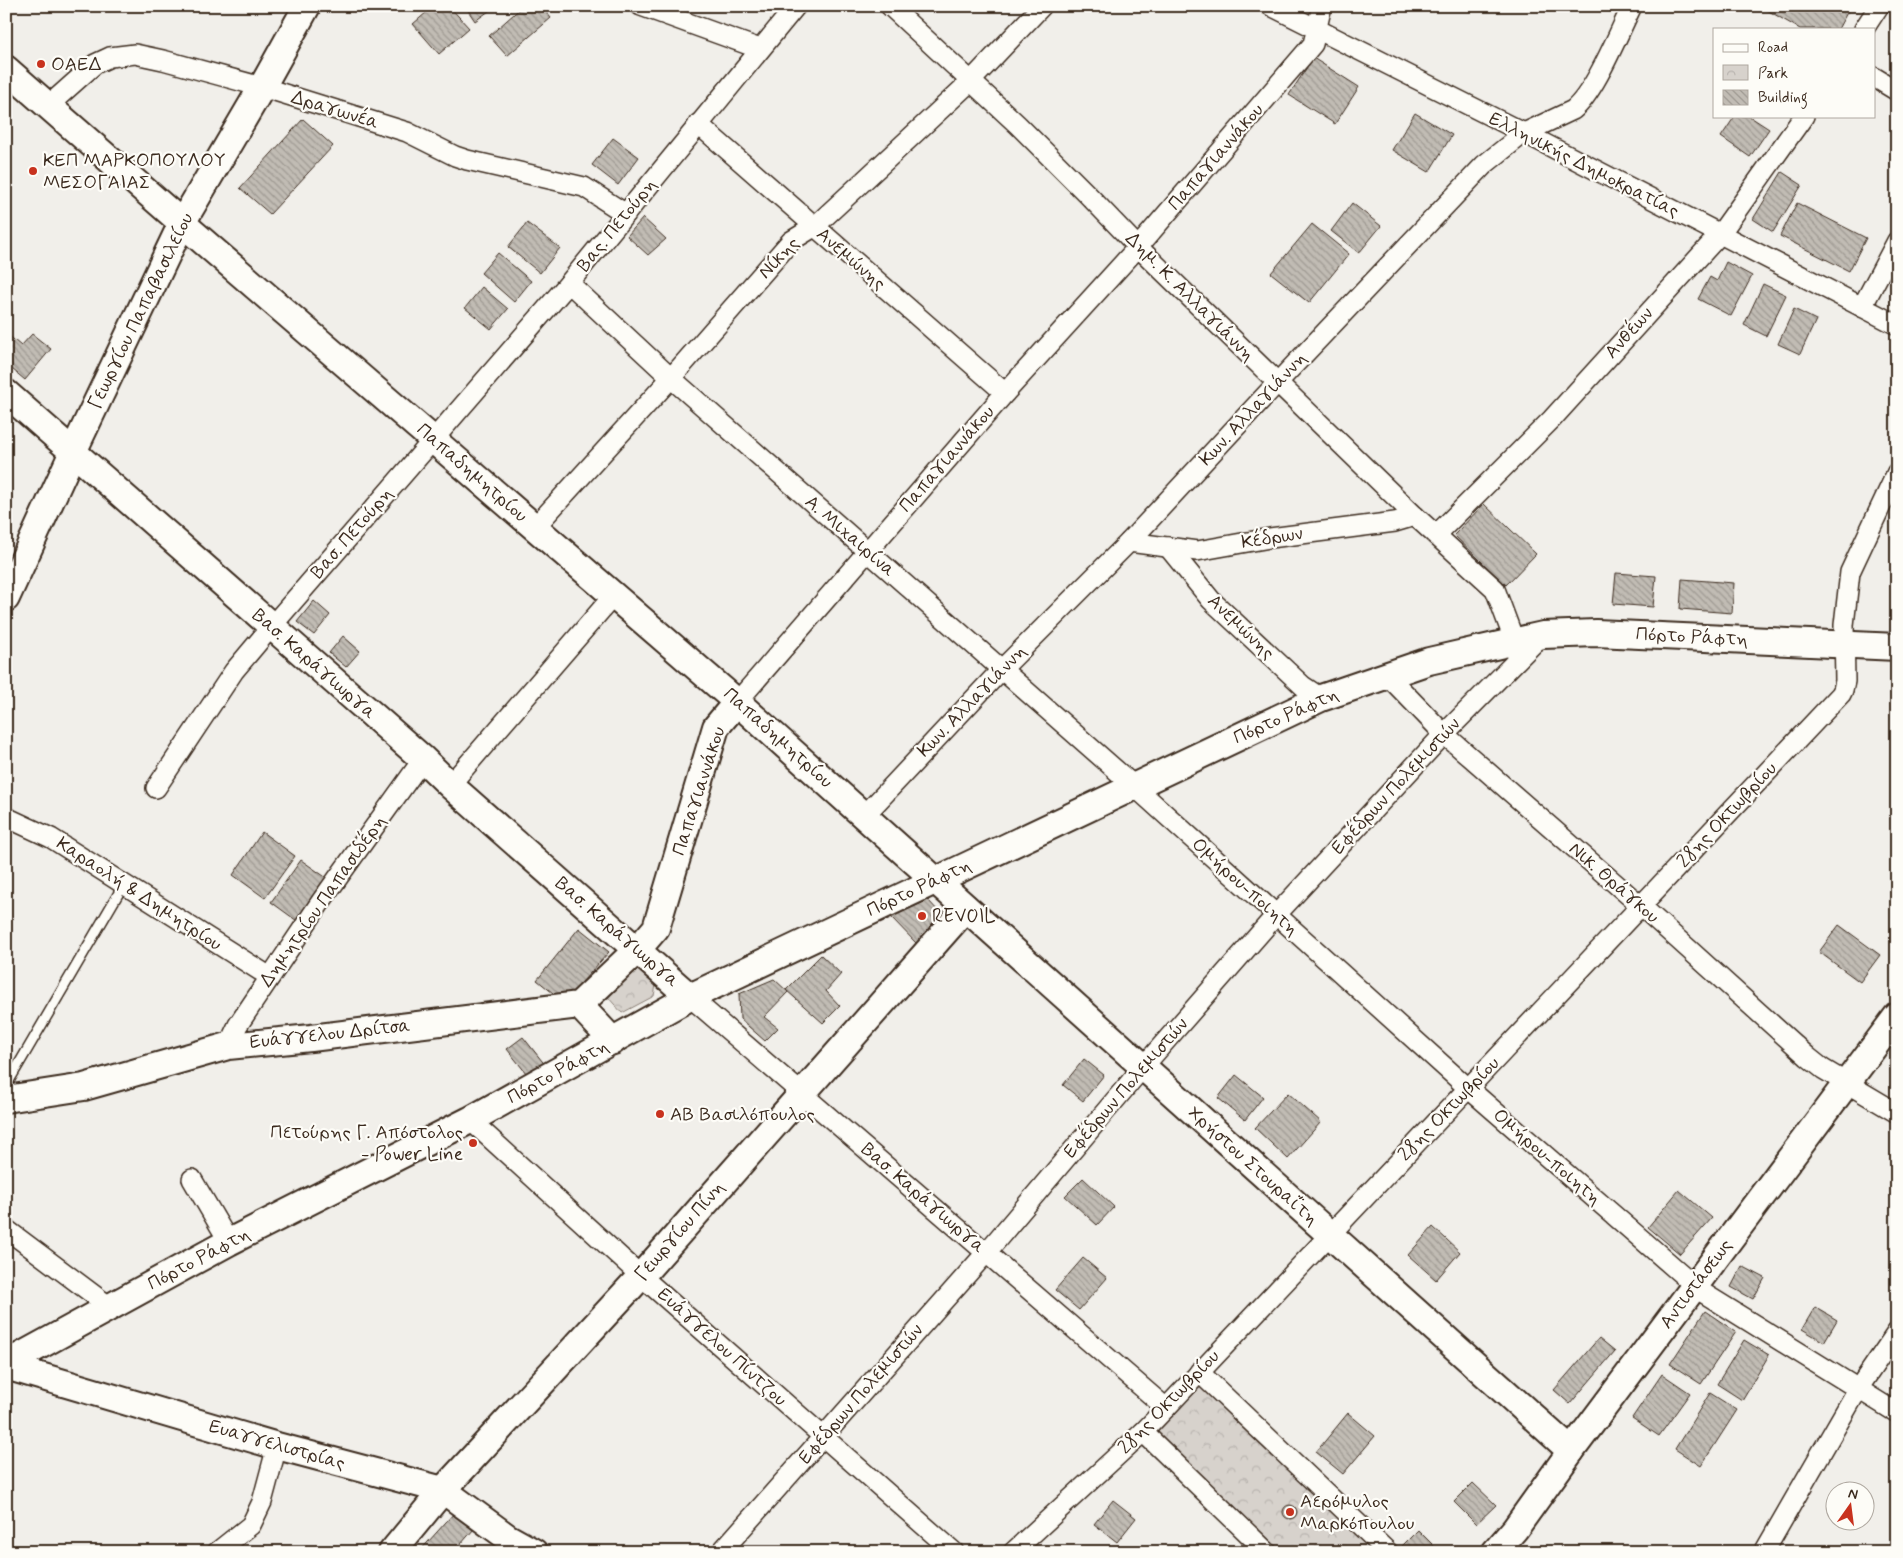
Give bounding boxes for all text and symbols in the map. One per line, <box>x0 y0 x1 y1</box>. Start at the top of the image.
legend <box>1713 28 1876 118</box>
text: Road <box>1758 38 1788 58</box>
place label: ΟΑΕΔ <box>51 52 102 77</box>
marker: ΟΑΕΔ <box>35 58 47 70</box>
text: Park <box>1758 64 1788 84</box>
street label: Δραγωνέα <box>288 85 382 135</box>
text: Building <box>1758 88 1808 109</box>
street label: Παπαγιαννάκου <box>1163 98 1269 216</box>
street label: Ελληνικής Δημοκρατίας <box>1485 106 1683 224</box>
place label: ΚΕΠ ΜΑΡΚΟΠΟΥΛΟΥ ΜΕΣΟΓΑΙΑΣ <box>43 148 226 195</box>
marker: ΚΕΠ ΜΑΡΚΟΠΟΥΛΟΥ ΜΕΣΟΓΑΙΑΣ <box>27 165 39 177</box>
street label: Βας. Πετούρη <box>572 173 662 277</box>
street label: Γεωργίου Παπαβασιλείου <box>82 209 200 413</box>
street label: Ανεμώνης <box>811 222 891 296</box>
street label: Δημ. Κ. Αλλαγιάννη <box>1120 227 1260 367</box>
street label: Νίκης <box>753 232 805 284</box>
street label: Ανθέων <box>1599 302 1659 364</box>
street label: Κων. Αλλαγιάννη <box>1194 346 1312 472</box>
street label: Παπαγιαννάκου <box>894 400 1000 518</box>
street label: Παπαδημητρίου <box>411 418 533 528</box>
street label: Βασ. Πετούρη <box>305 482 399 584</box>
street label: Α. Μιχαιρίνα <box>799 490 901 582</box>
street label: Κέδρων <box>1239 521 1305 555</box>
street label: Ανεμώνης <box>1202 589 1280 665</box>
street label: Βασ. Καράγιωργα <box>247 603 381 725</box>
street label: Πόρτο Ράφτη <box>1635 622 1749 652</box>
street label: Κων. Αλλαγιάννη <box>912 639 1032 763</box>
street label: Παπαδημητρίου <box>718 682 838 794</box>
street label: Πόρτο Ράφτη <box>1229 682 1343 750</box>
street label: Εφέδρων Πολεμιστών <box>1326 712 1466 860</box>
street label: Παπαγιαννάκου <box>666 723 732 859</box>
street label: 28ης Οκτωβρίου <box>1671 757 1783 873</box>
street label: Δημητρίου Παπασιδέρη <box>254 810 392 992</box>
street label: Καραολή & Δημητρίου <box>51 831 227 957</box>
street label: Ομήρου-ποιητη <box>1186 832 1304 942</box>
street label: Νικ. Θράγκου <box>1563 837 1665 929</box>
street label: Πόρτο Ράφτη <box>863 853 975 923</box>
street label: Βασ. Καράγιωργα <box>550 871 684 993</box>
place label: REVOIL <box>932 904 996 929</box>
marker: REVOIL <box>916 910 928 922</box>
street label: Εφέδρων Πολεμιστών <box>1058 1012 1194 1164</box>
street label: Ευάγγελου Δρίτσα <box>248 1013 412 1055</box>
street label: Πόρτο Ράφτη <box>503 1034 613 1110</box>
street label: 28ης Οκτωβρίου <box>1393 1051 1505 1167</box>
street label: Χρήστου Στουραΐτη <box>1182 1101 1324 1231</box>
place label: ΑΒ Βασιλόπουλος <box>670 1102 815 1127</box>
street label: Ομήρου-ποιητη <box>1487 1103 1607 1211</box>
marker: ΑΒ Βασιλόπουλος <box>654 1108 666 1120</box>
place label: Πετούρης Γ. Απόστολος - Power Line <box>270 1120 463 1167</box>
marker: Πετούρης Γ. Απόστολος - Power Line <box>467 1137 479 1149</box>
street label: Βασ. Καράγιωργα <box>856 1137 990 1259</box>
street label: Γεωργίου Πίνη <box>629 1175 731 1287</box>
street label: Πόρτο Ράφτη <box>143 1222 255 1296</box>
street label: Αντιστάσεως <box>1654 1234 1738 1334</box>
street label: Ευάγγελου Πίντζου <box>652 1282 792 1412</box>
street label: Εφέδρων Πολεμιστών <box>793 1318 929 1470</box>
street label: 28ης Οκτωβρίου <box>1113 1344 1225 1460</box>
street label: Ευαγγελιστρίας <box>206 1414 348 1476</box>
north arrow <box>1826 1480 1876 1530</box>
text: N <box>1846 1484 1860 1504</box>
place label: Αερόμυλος Μαρκόπουλου <box>1300 1489 1414 1536</box>
marker: Αερόμυλος Μαρκόπουλου <box>1284 1506 1296 1518</box>

